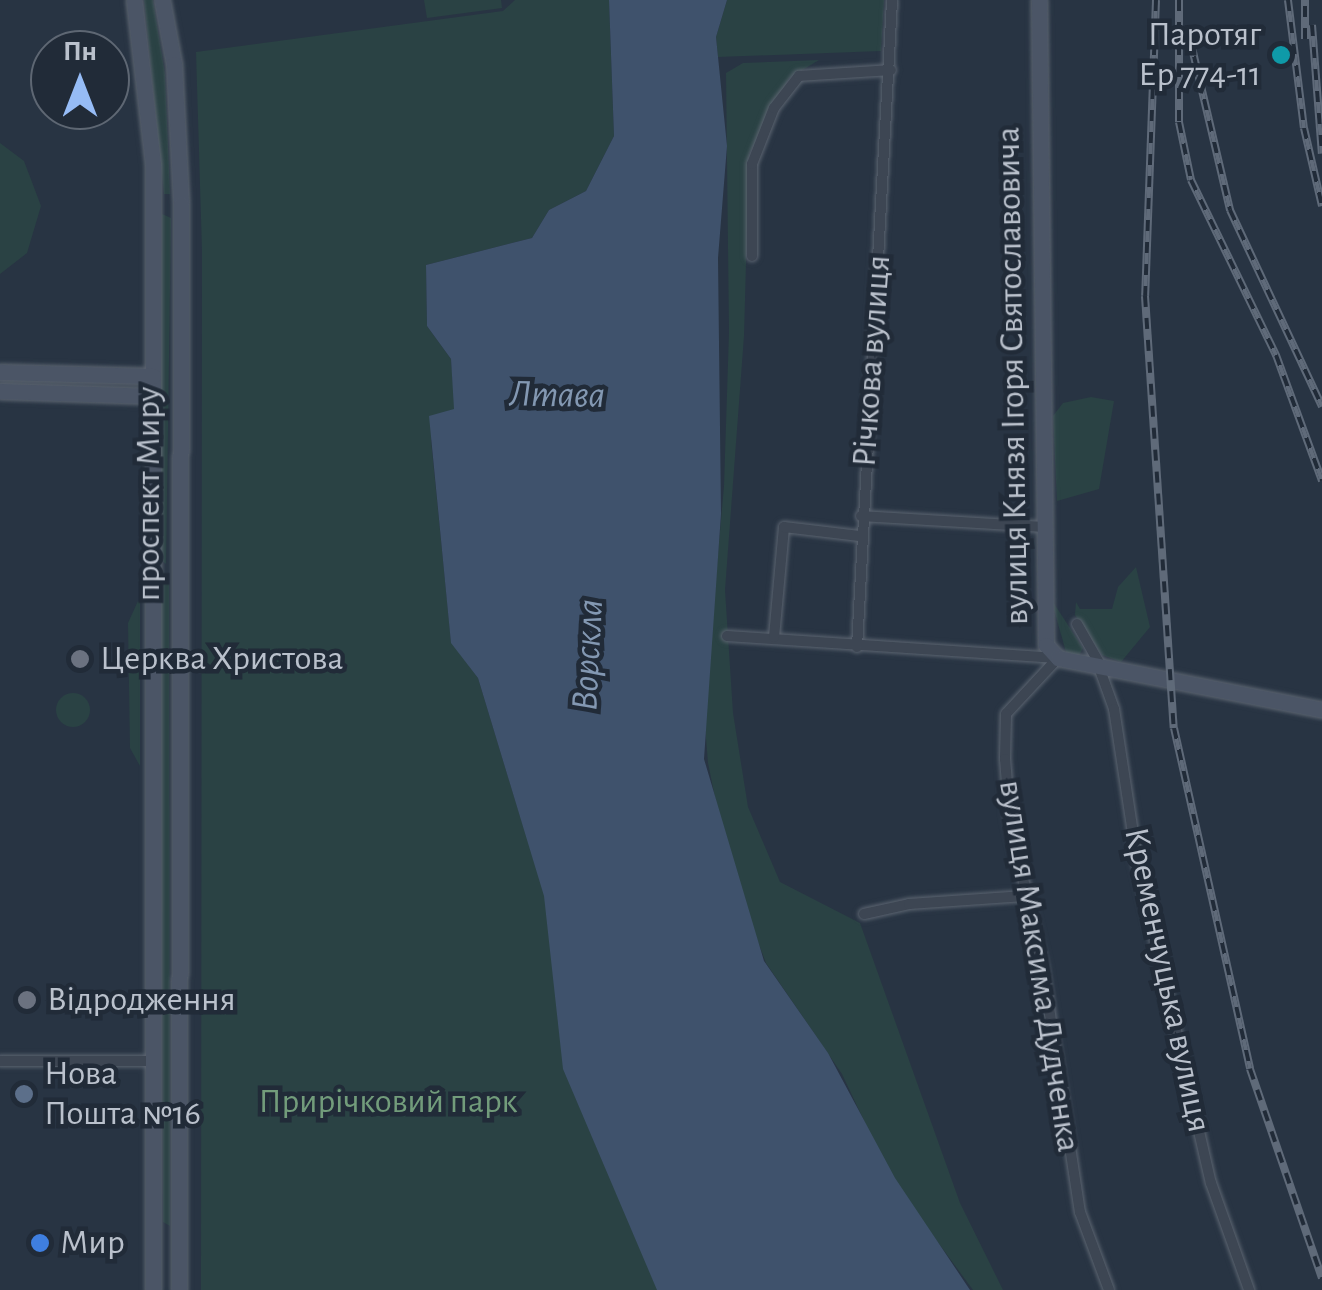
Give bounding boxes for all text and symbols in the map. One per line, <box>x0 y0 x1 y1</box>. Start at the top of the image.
place label: Паротяг Ер 774-11 <box>1138 14 1261 96</box>
north arrow <box>30 30 130 130</box>
text: Пн <box>63 38 97 66</box>
marker: Паротяг Ер 774-11 <box>1270 44 1292 66</box>
street label: вулиця Князя Ігоря Святославовича <box>988 126 1038 626</box>
street label: Річкова вулиця <box>844 254 900 468</box>
water label: Лтава <box>509 372 605 420</box>
street label: проспект Миру <box>128 387 170 601</box>
water label: Ворскла <box>563 598 615 712</box>
place label: Церква Христова <box>100 638 343 680</box>
marker: Церква Христова <box>69 648 91 670</box>
street label: вулиця Максима Дудченка <box>989 777 1089 1155</box>
street label: Кременчуцька вулиця <box>1114 824 1220 1136</box>
place label: Відродження <box>47 979 236 1021</box>
marker: Відродження <box>16 989 38 1011</box>
place label: Нова Пошта №16 <box>44 1053 201 1135</box>
park label: Прирічковий парк <box>258 1081 518 1123</box>
marker: Нова Пошта №16 <box>13 1083 35 1105</box>
place label: Мир <box>60 1222 125 1264</box>
marker: Мир <box>29 1232 51 1254</box>

